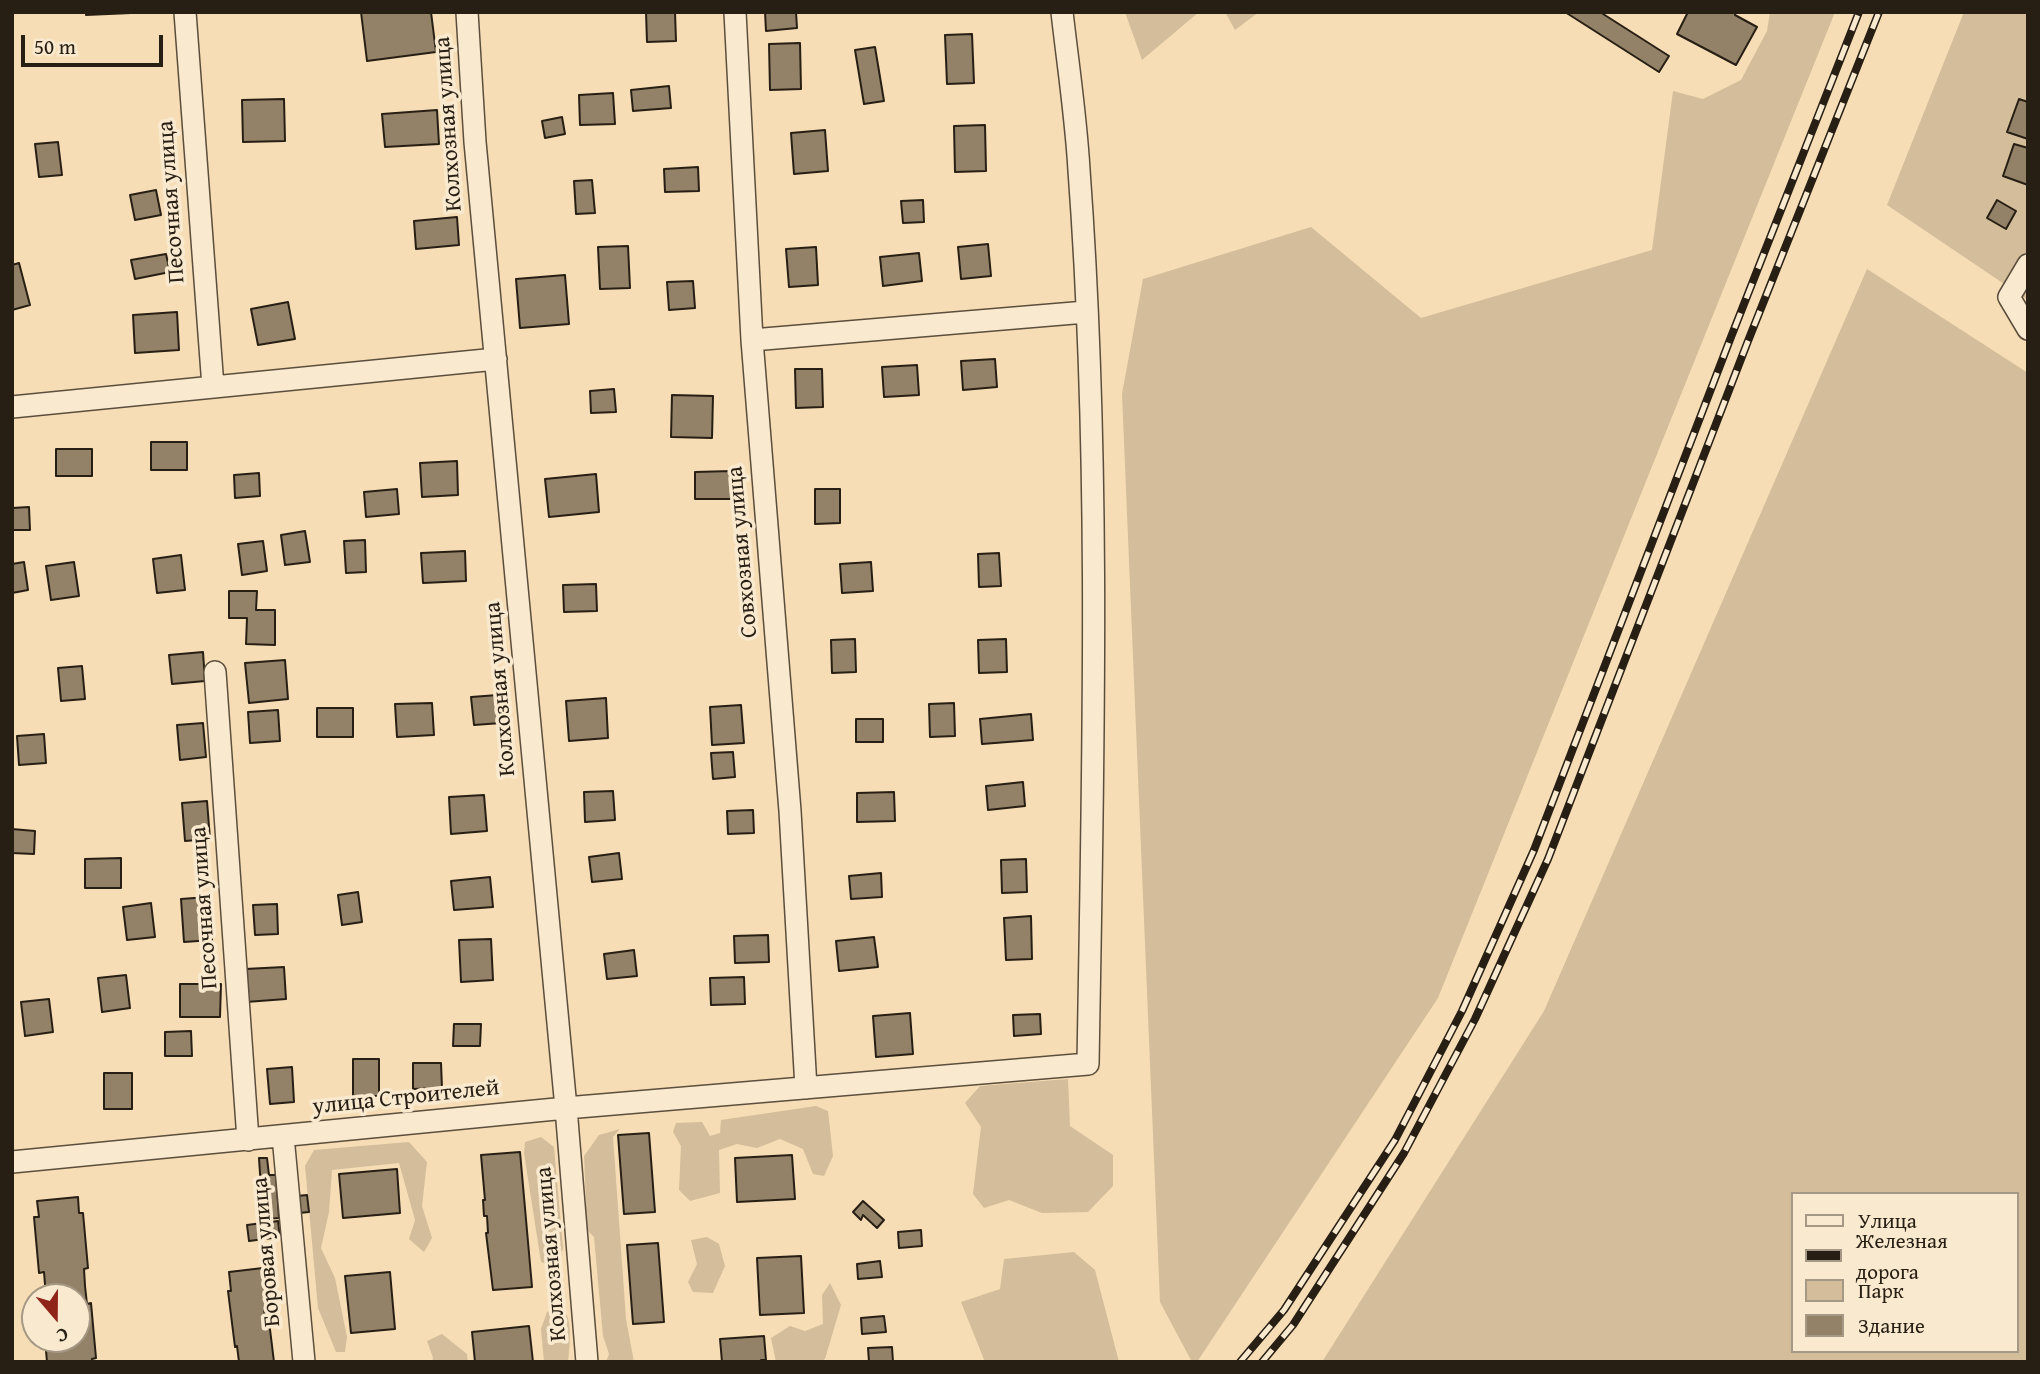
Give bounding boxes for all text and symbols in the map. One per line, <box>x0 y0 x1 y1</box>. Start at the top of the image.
scale bar <box>24 21 166 65</box>
text: 50 m <box>34 31 76 62</box>
street label: Колхозная улица <box>429 36 469 212</box>
street label: Песочная улица <box>153 120 191 284</box>
street label: Совхозная улица <box>722 465 764 639</box>
street label: Колхозная улица <box>480 601 522 777</box>
street label: Песочная улица <box>186 826 224 990</box>
street label: улица Строителей <box>311 1074 501 1122</box>
street label: Колхозная улица <box>531 1166 573 1342</box>
street label: Боровая улица <box>247 1176 287 1328</box>
legend <box>1792 1192 2019 1353</box>
text: Улица <box>1858 1205 1917 1236</box>
text: Железная дорога <box>1856 1225 1948 1287</box>
text: Парк <box>1858 1275 1904 1306</box>
north arrow <box>21 1283 91 1353</box>
text: Здание <box>1858 1310 1925 1341</box>
text: С <box>53 1321 72 1351</box>

